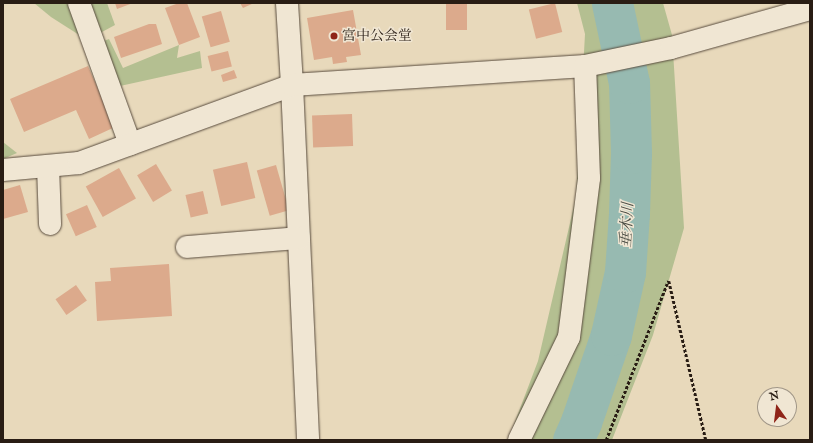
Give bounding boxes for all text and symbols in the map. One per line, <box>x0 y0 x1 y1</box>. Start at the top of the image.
place label: 宮中公会堂 <box>342 28 412 44</box>
marker: 宮中公会堂 <box>329 31 339 41</box>
water label: 垂木川 <box>617 202 637 248</box>
north arrow <box>757 387 797 427</box>
text: N <box>768 388 781 404</box>

